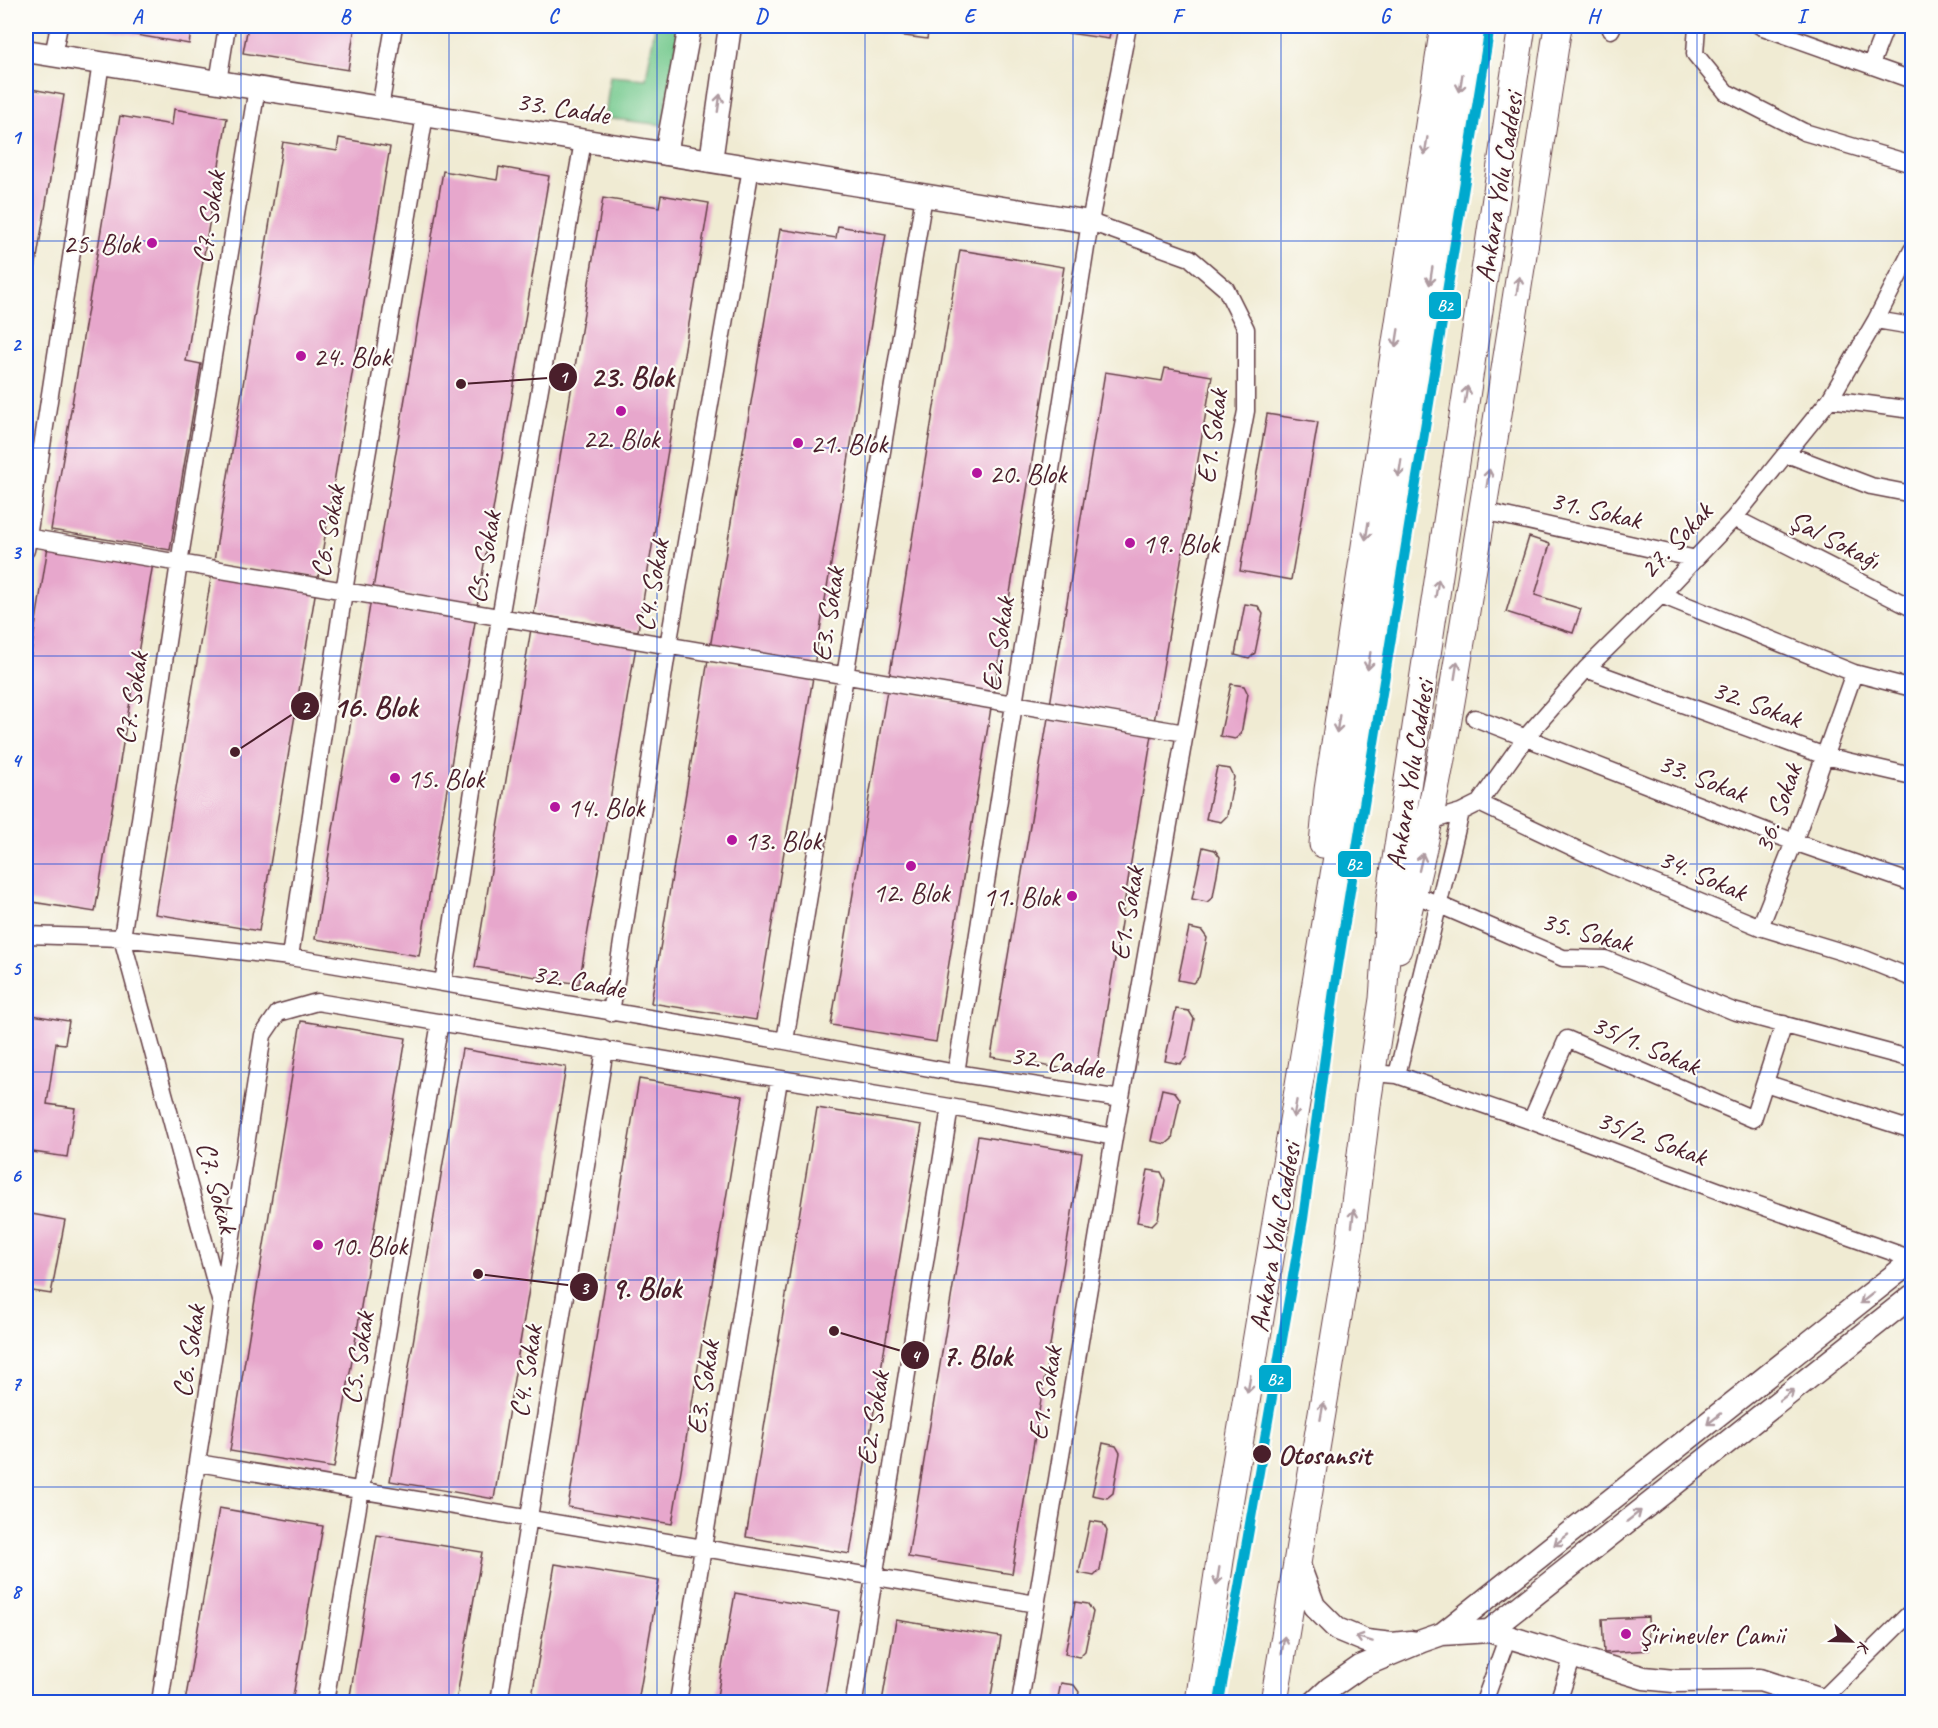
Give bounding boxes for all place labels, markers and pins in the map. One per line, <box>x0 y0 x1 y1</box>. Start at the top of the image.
place label: 25. Blok <box>63 226 142 261</box>
marker: 25. Blok <box>145 236 159 250</box>
place label: 24. Blok <box>313 339 392 374</box>
marker: 24. Blok <box>294 349 308 363</box>
callout: 23. Blok <box>548 353 686 401</box>
marker: 22. Blok <box>614 404 628 418</box>
place label: 22. Blok <box>582 421 661 456</box>
place label: 21. Blok <box>810 426 889 461</box>
marker: 21. Blok <box>791 436 805 450</box>
place label: 20. Blok <box>989 456 1068 491</box>
marker: 20. Blok <box>970 466 984 480</box>
place label: 19. Blok <box>1142 526 1221 561</box>
marker: 19. Blok <box>1123 536 1137 550</box>
callout: 16. Blok <box>290 682 429 730</box>
place label: 15. Blok <box>407 761 486 796</box>
marker: 15. Blok <box>388 771 402 785</box>
place label: 14. Blok <box>567 790 646 825</box>
marker: 14. Blok <box>548 800 562 814</box>
place label: 13. Blok <box>744 823 823 858</box>
marker: 13. Blok <box>725 833 739 847</box>
marker: 12. Blok <box>904 859 918 873</box>
place label: 12. Blok <box>872 875 951 910</box>
place label: 11. Blok <box>983 879 1062 914</box>
marker: 11. Blok <box>1065 889 1079 903</box>
place label: 10. Blok <box>330 1228 409 1263</box>
marker: 10. Blok <box>311 1238 325 1252</box>
callout: 9. Blok <box>569 1263 693 1311</box>
callout: 7. Blok <box>900 1331 1024 1379</box>
place label: Otosansit <box>1278 1437 1375 1472</box>
marker: Otosansit <box>1251 1443 1273 1465</box>
place label: Şirinevler Camii <box>1638 1617 1788 1652</box>
marker: Şirinevler Camii <box>1619 1627 1633 1641</box>

